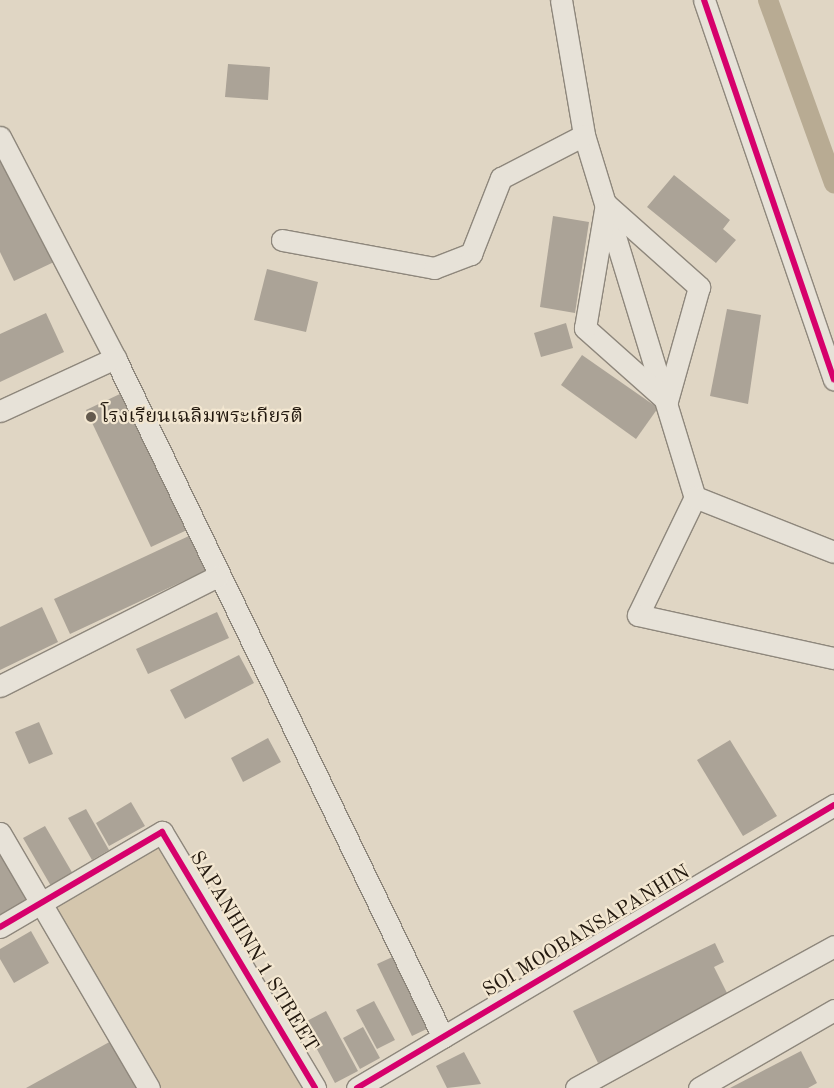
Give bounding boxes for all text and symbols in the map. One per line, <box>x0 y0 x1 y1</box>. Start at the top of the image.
place label: โรงเรียนเฉลิมพระเกียรติ <box>101 405 303 429</box>
marker: โรงเรียนเฉลิมพระเกียรติ <box>85 411 97 423</box>
street label: SAPANHINN 1 STREET <box>183 847 323 1057</box>
street label: SOI MOOBANSAPANHIN <box>479 861 695 1003</box>

